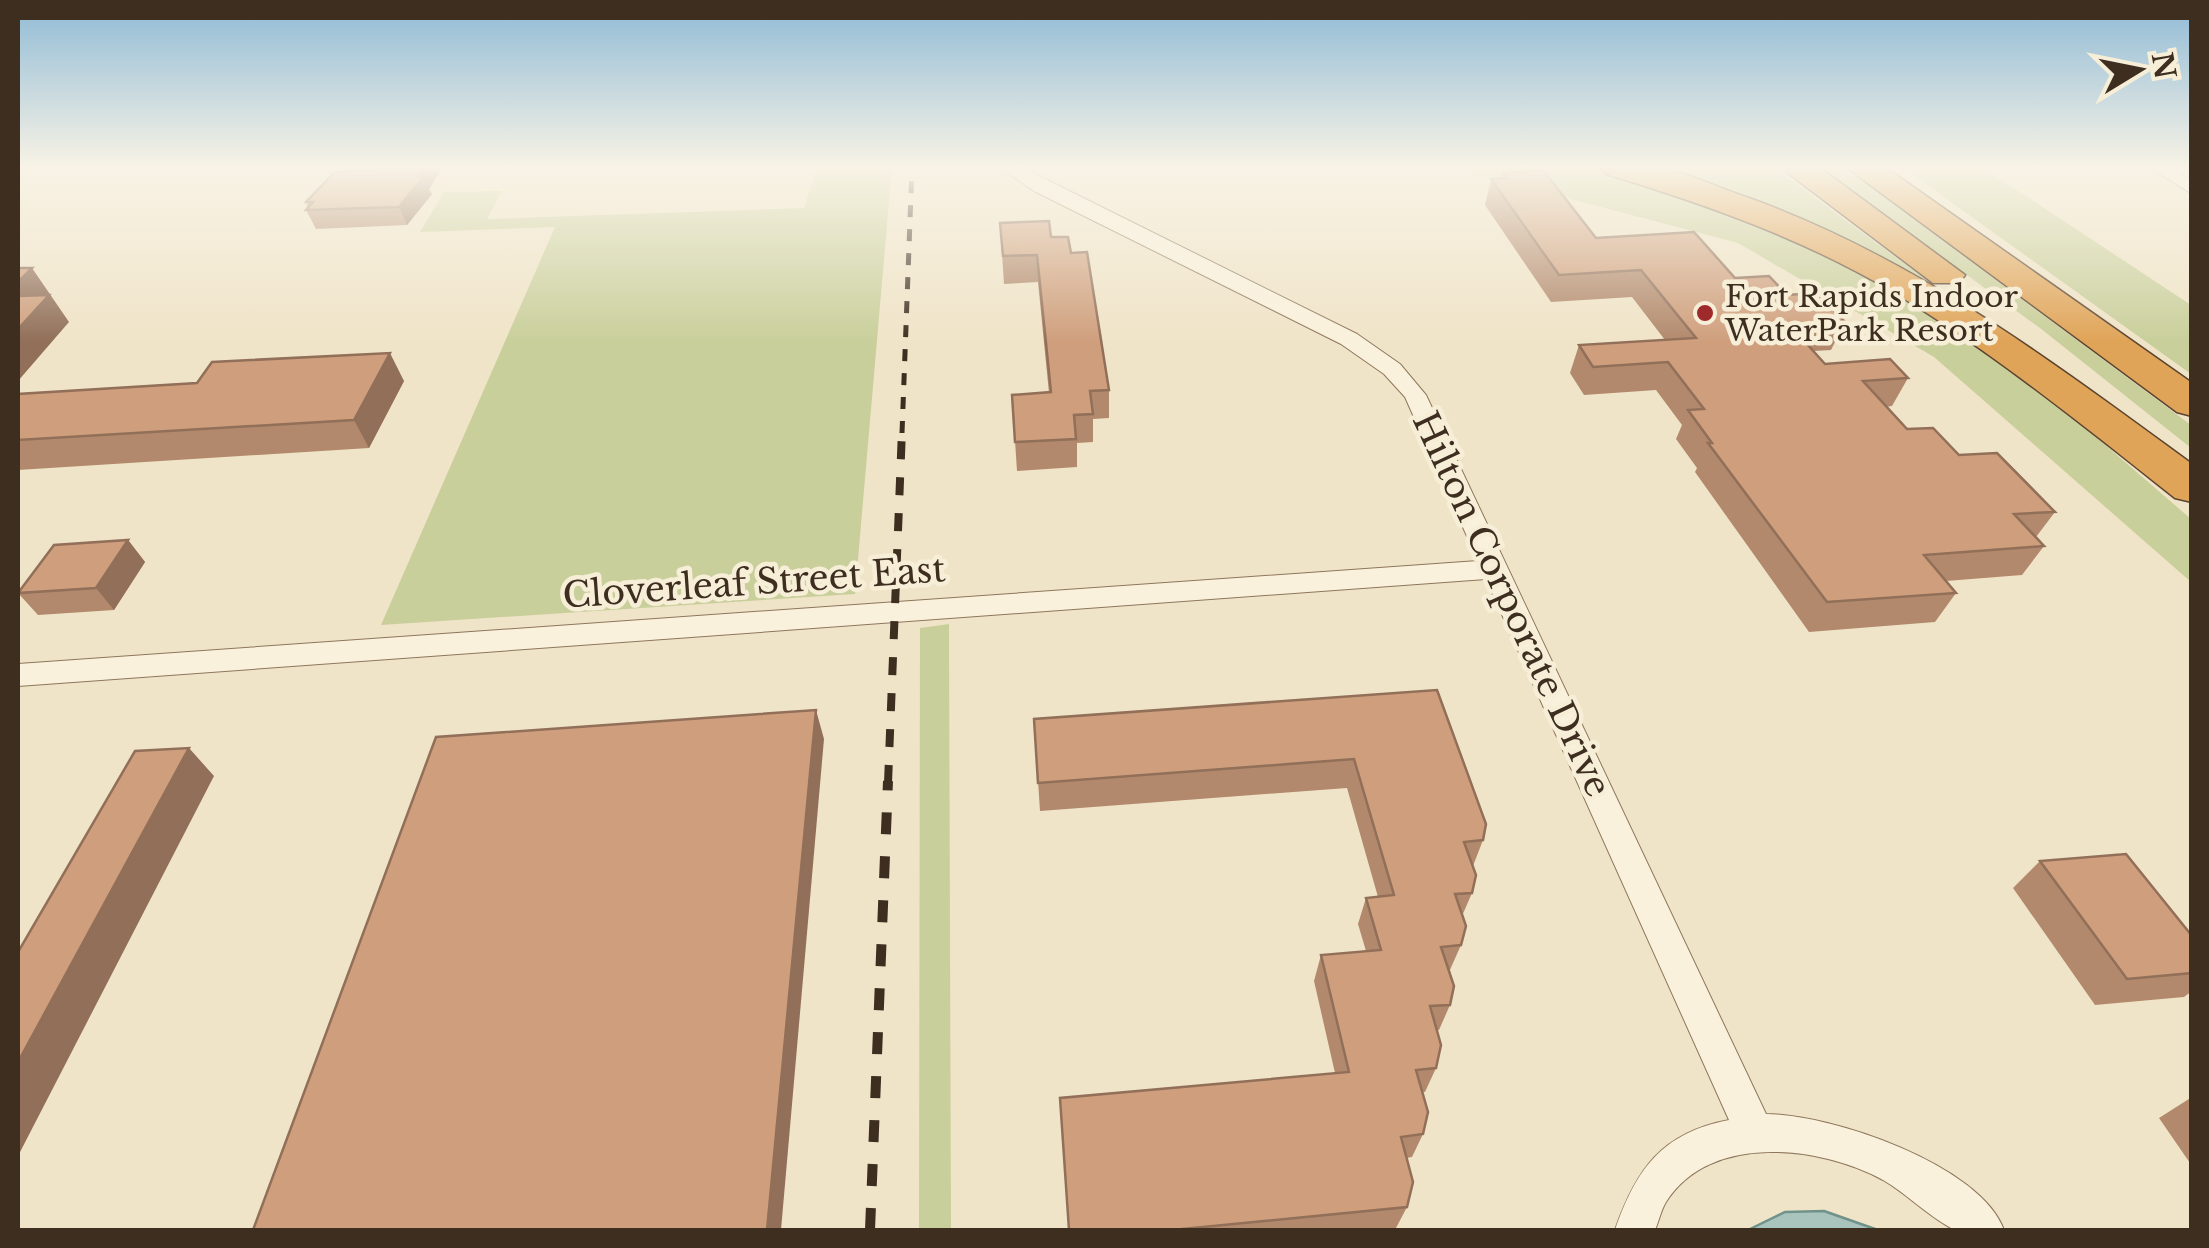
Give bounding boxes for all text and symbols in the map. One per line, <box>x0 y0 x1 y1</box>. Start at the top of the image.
north arrow <box>2089 20 2189 120</box>
text: N <box>2144 50 2183 82</box>
place label: Fort Rapids Indoor WaterPark Resort <box>1724 278 2019 349</box>
marker: Fort Rapids Indoor WaterPark Resort <box>1694 302 1716 324</box>
street label: Hilton Corporate Drive <box>1404 405 1620 803</box>
street label: Cloverleaf Street East <box>561 547 947 617</box>

